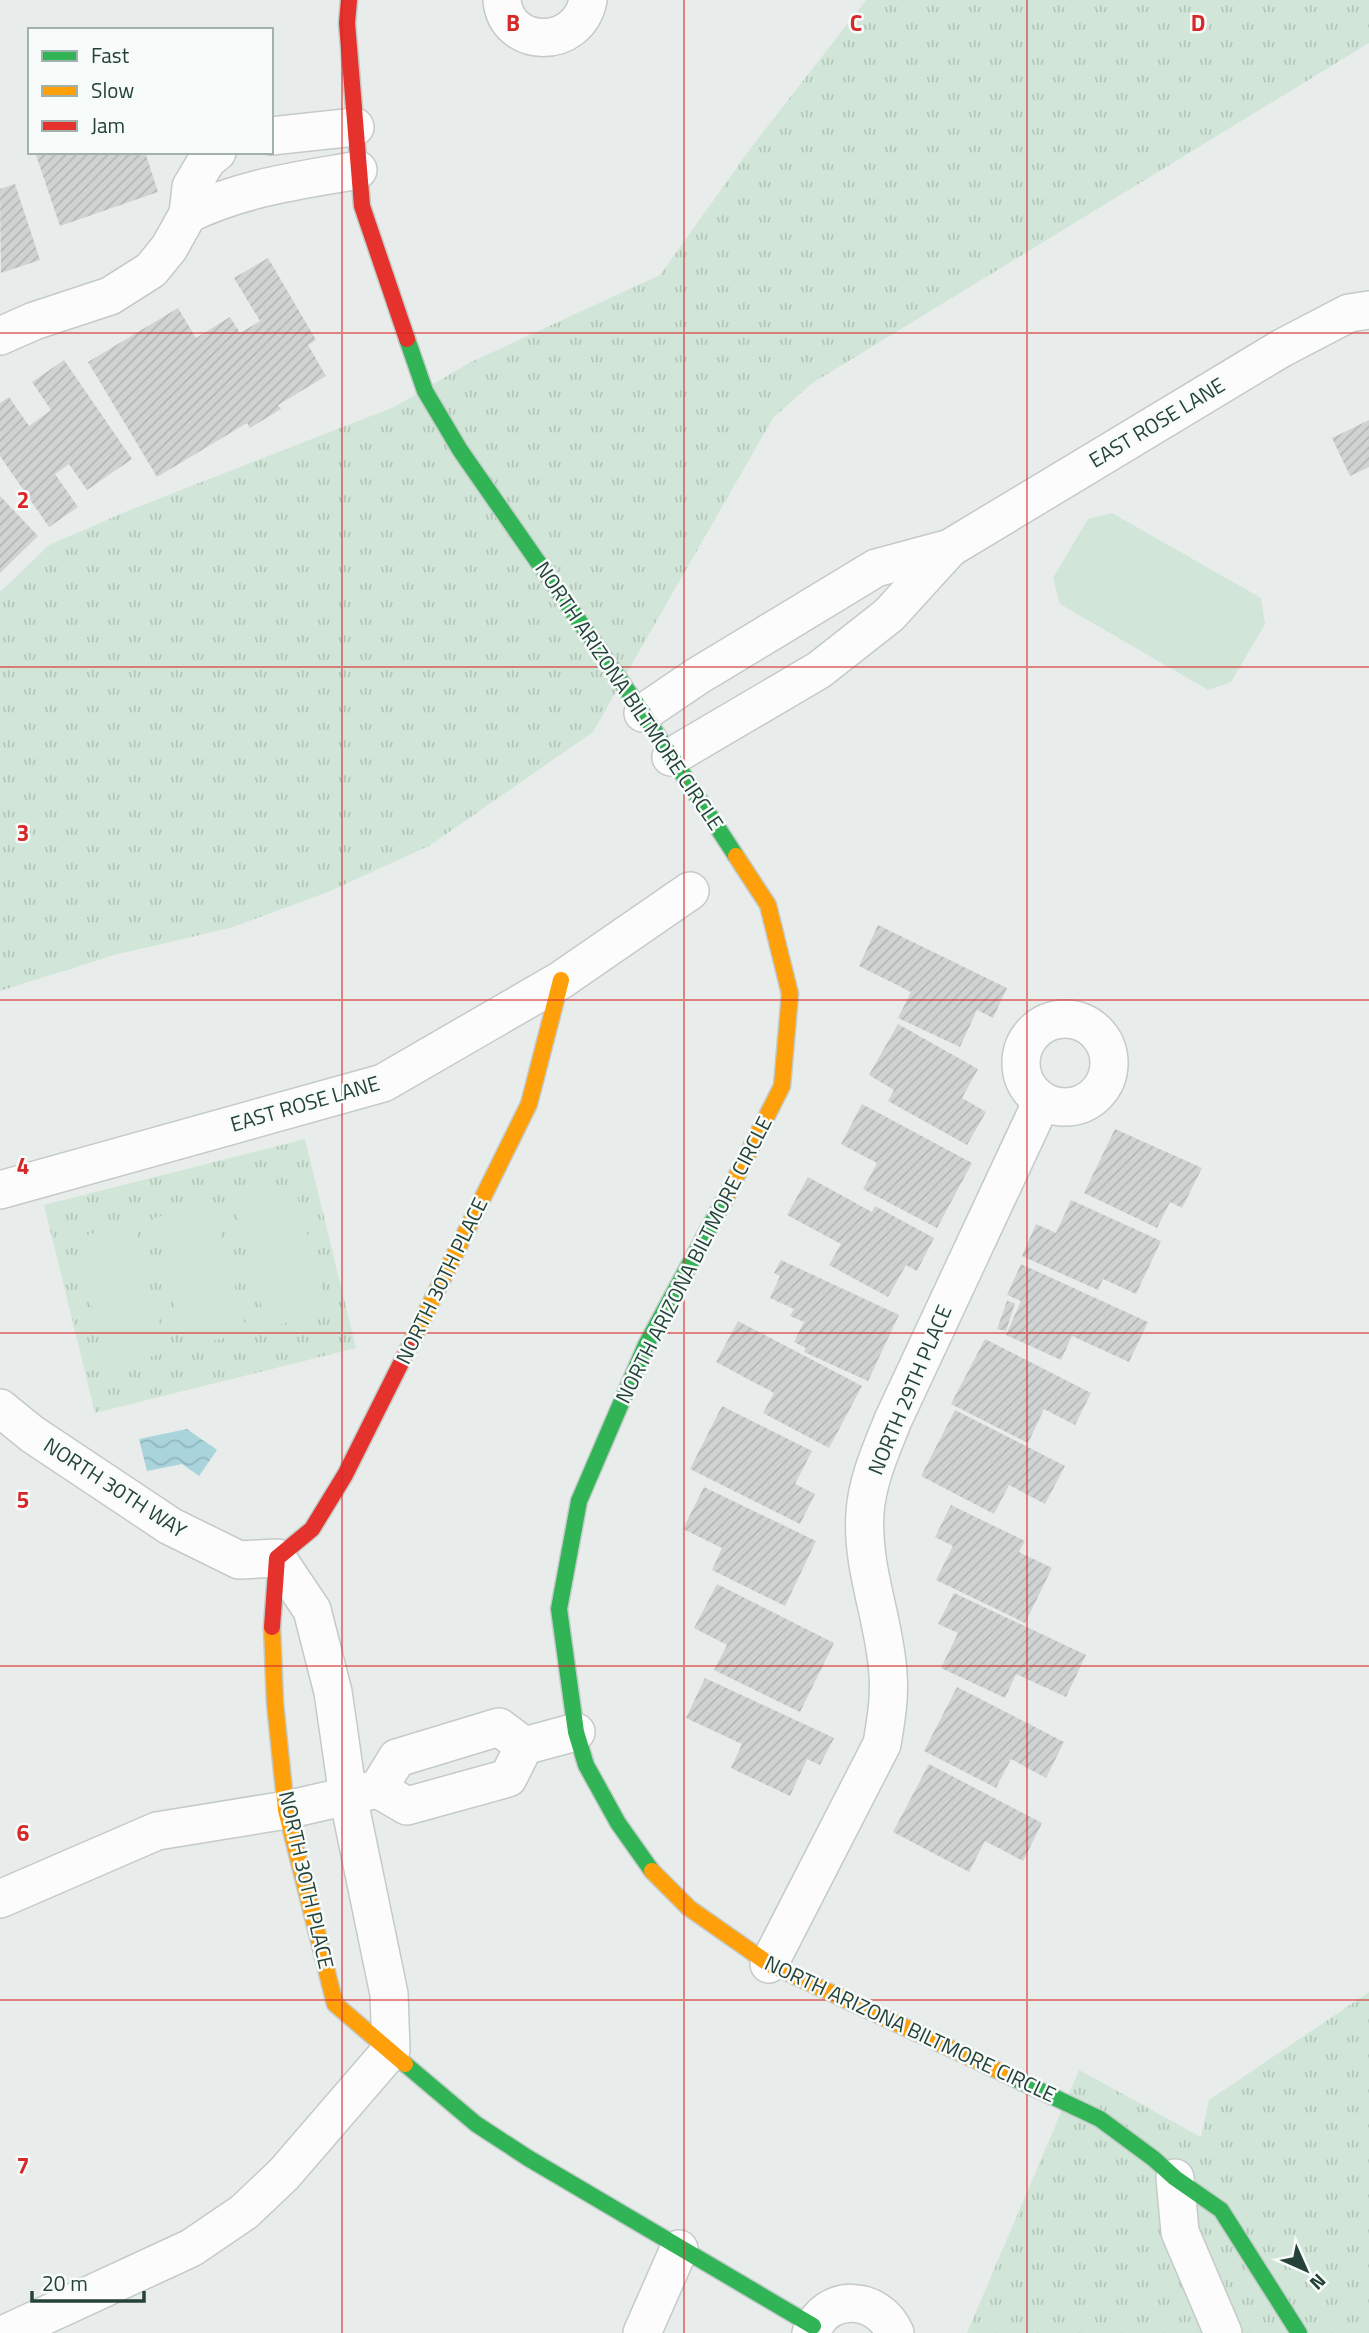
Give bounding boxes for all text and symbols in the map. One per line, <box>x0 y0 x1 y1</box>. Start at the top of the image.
text: B <box>506 5 520 40</box>
text: C <box>850 5 862 40</box>
text: D <box>1191 5 1205 40</box>
legend <box>28 28 273 154</box>
text: Fast <box>91 39 130 71</box>
text: Slow <box>91 74 134 106</box>
text: Jam <box>91 109 125 141</box>
street label: EAST ROSE LANE <box>1082 369 1231 475</box>
text: 2 <box>17 482 29 517</box>
street label: NORTH ARIZONA BILTMORE CIRCLE <box>528 555 732 836</box>
text: 3 <box>17 815 29 850</box>
street label: EAST ROSE LANE <box>226 1066 383 1140</box>
street label: NORTH ARIZONA BILTMORE CIRCLE <box>607 1111 780 1409</box>
text: 4 <box>17 1148 29 1183</box>
street label: NORTH 30TH PLACE <box>387 1192 495 1369</box>
street label: NORTH 29TH PLACE <box>859 1300 959 1480</box>
street label: NORTH 30TH WAY <box>38 1429 194 1546</box>
text: 5 <box>17 1482 29 1517</box>
street label: NORTH 30TH PLACE <box>271 1788 343 1972</box>
text: 6 <box>17 1815 30 1850</box>
street label: NORTH ARIZONA BILTMORE CIRCLE <box>760 1946 1061 2110</box>
text: 7 <box>17 2148 29 2183</box>
north arrow <box>1271 2235 1341 2305</box>
scale bar <box>32 2260 144 2304</box>
text: 20 m <box>42 2267 88 2299</box>
text: N <box>1303 2267 1333 2297</box>

